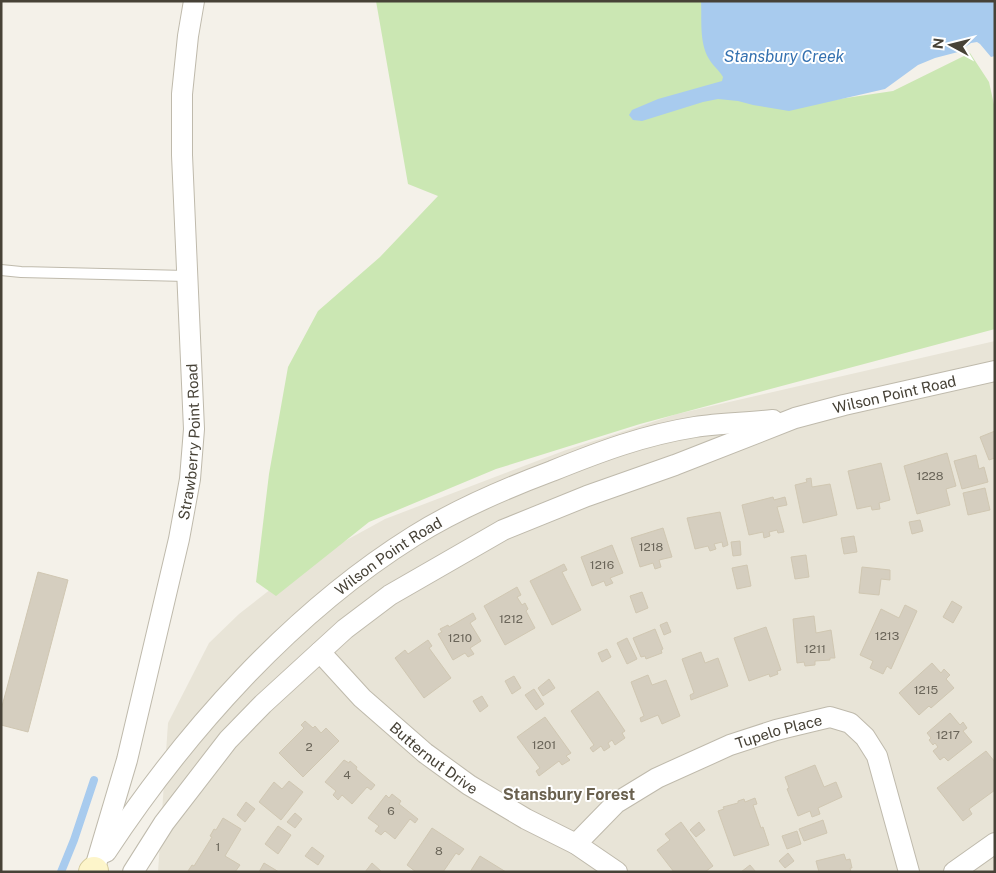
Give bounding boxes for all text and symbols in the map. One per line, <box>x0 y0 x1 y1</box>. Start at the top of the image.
north arrow <box>926 20 976 70</box>
text: N <box>929 37 947 50</box>
water label: Stansbury Creek <box>724 47 845 66</box>
street label: Strawberry Point Road <box>174 363 203 521</box>
street label: Wilson Point Road <box>831 372 958 416</box>
house number: 1228 <box>917 469 944 483</box>
street label: Wilson Point Road <box>331 513 444 598</box>
house number: 1218 <box>639 540 664 554</box>
house number: 1216 <box>590 558 614 572</box>
house number: 1212 <box>499 612 523 626</box>
house number: 1213 <box>875 629 899 643</box>
house number: 1210 <box>448 631 472 645</box>
house number: 1211 <box>804 642 826 656</box>
house number: 1215 <box>914 683 939 697</box>
street label: Tupelo Place <box>733 711 824 751</box>
street label: Butternut Drive <box>387 718 481 797</box>
house number: 1217 <box>936 728 960 742</box>
house number: 1201 <box>532 738 556 752</box>
house number: 2 <box>305 740 313 754</box>
house number: 4 <box>343 768 351 782</box>
district label: Stansbury Forest <box>503 785 636 804</box>
house number: 6 <box>387 804 395 818</box>
house number: 1 <box>216 840 220 854</box>
house number: 8 <box>435 844 443 858</box>

